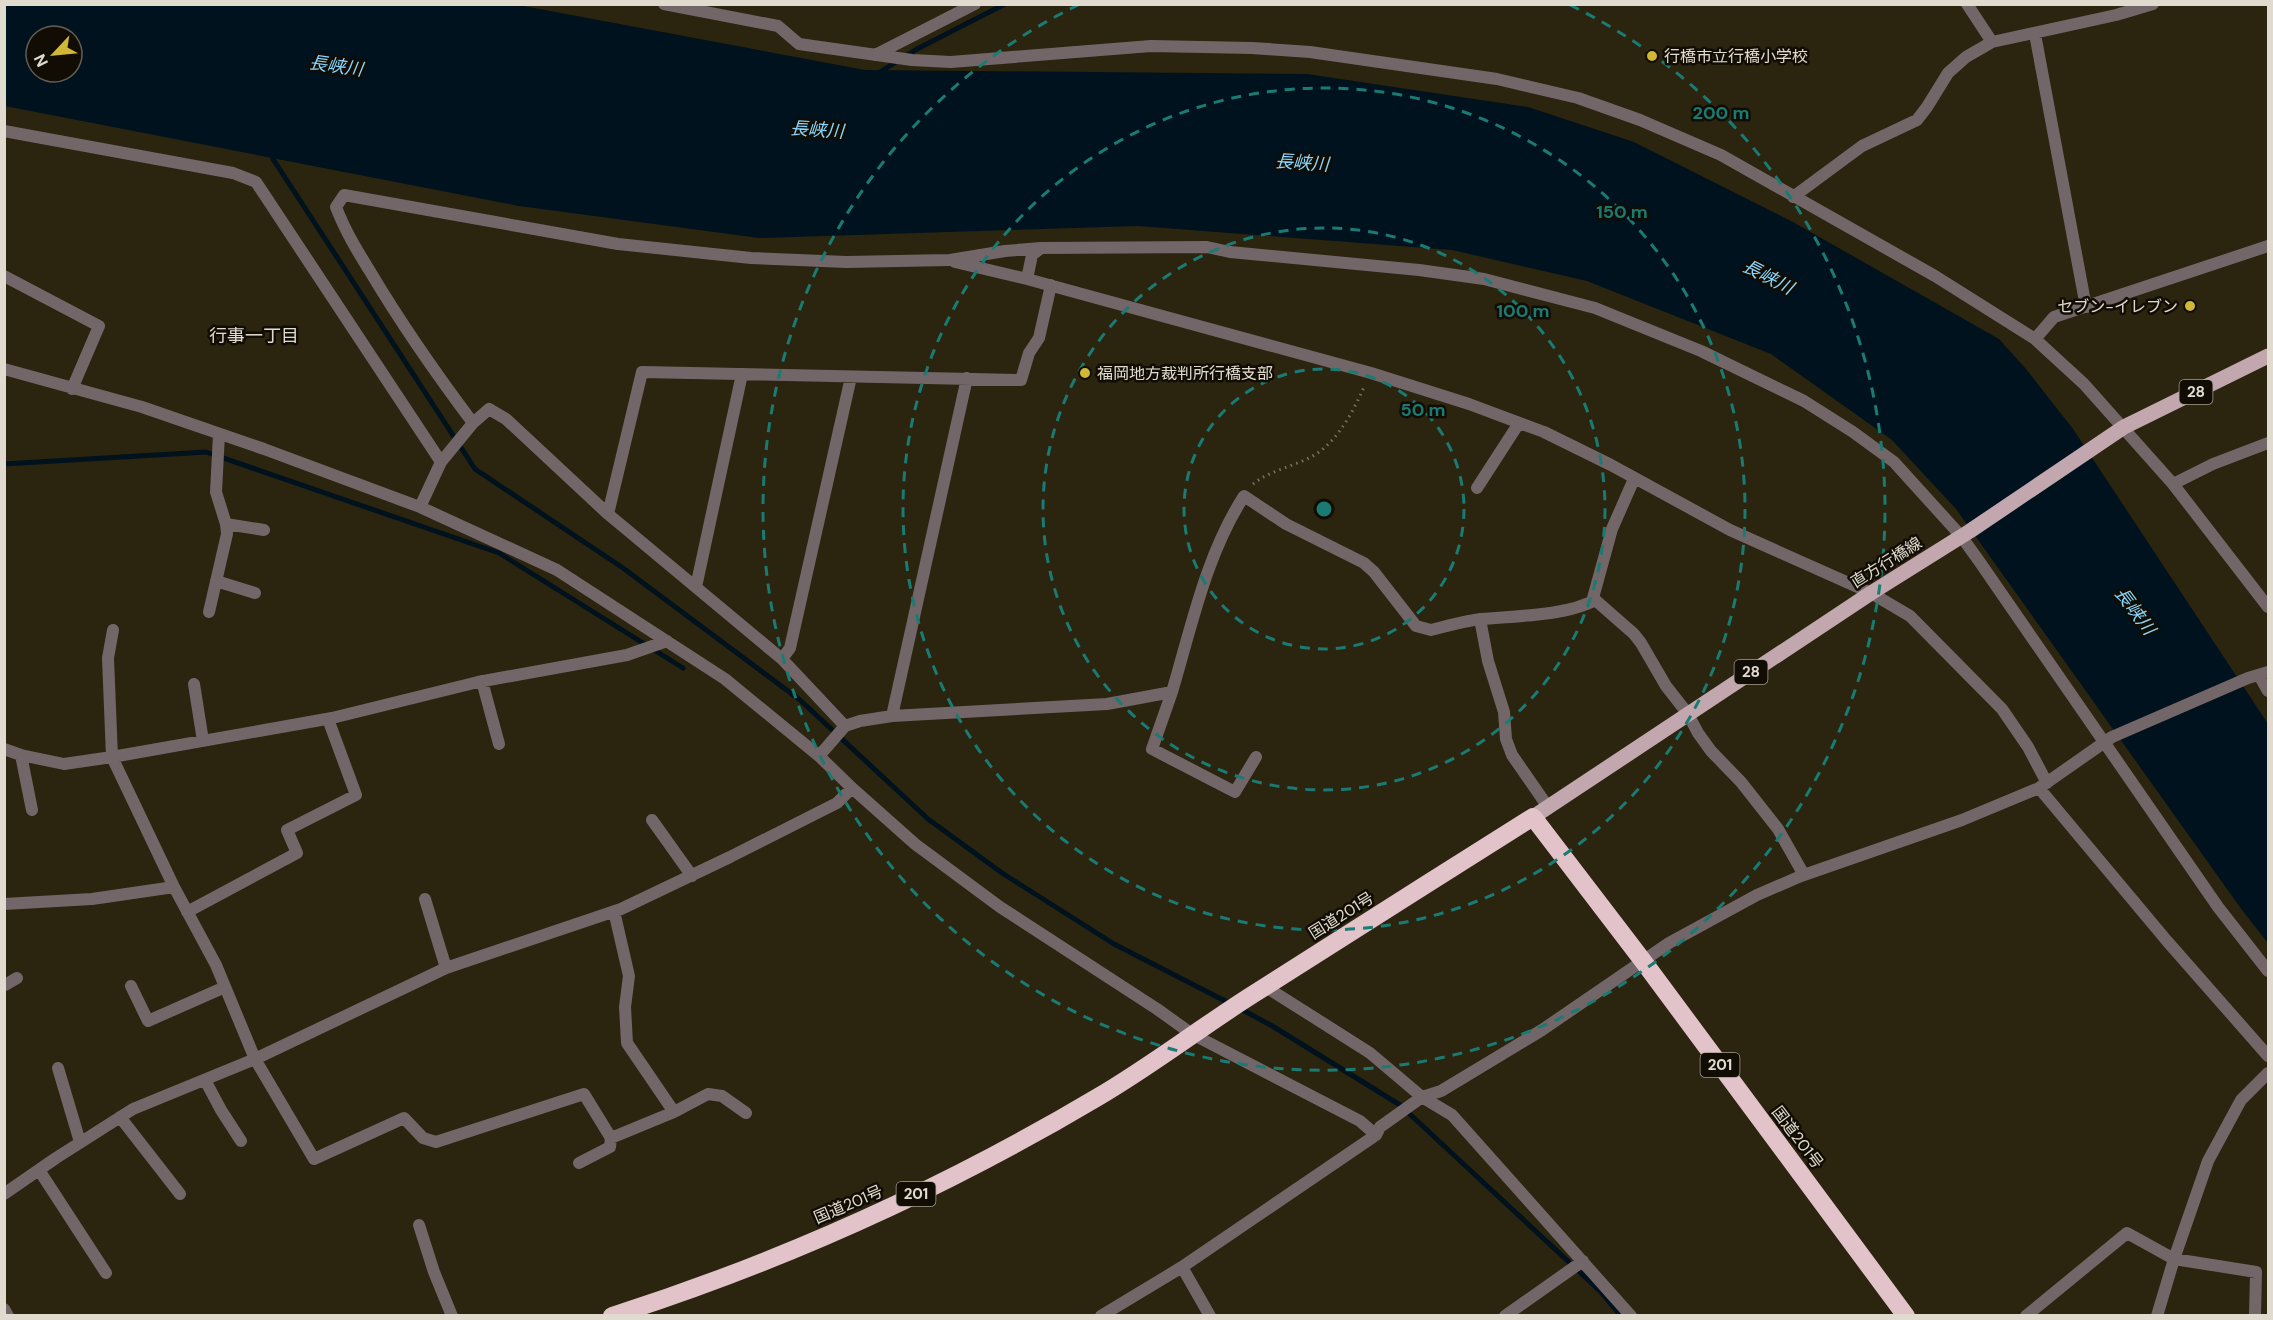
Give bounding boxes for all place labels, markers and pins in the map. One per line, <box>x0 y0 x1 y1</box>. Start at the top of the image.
place label: 行橋市立行橋小学校 <box>1664 46 1808 67</box>
marker: 行橋市立行橋小学校 <box>1645 49 1659 63</box>
place label: セブン-イレブン <box>2057 296 2178 317</box>
marker: セブン-イレブン <box>2183 299 2197 313</box>
place label: 福岡地方裁判所行橋支部 <box>1097 363 1273 384</box>
marker: 福岡地方裁判所行橋支部 <box>1078 366 1092 380</box>
centre of rings <box>1314 499 1334 519</box>

